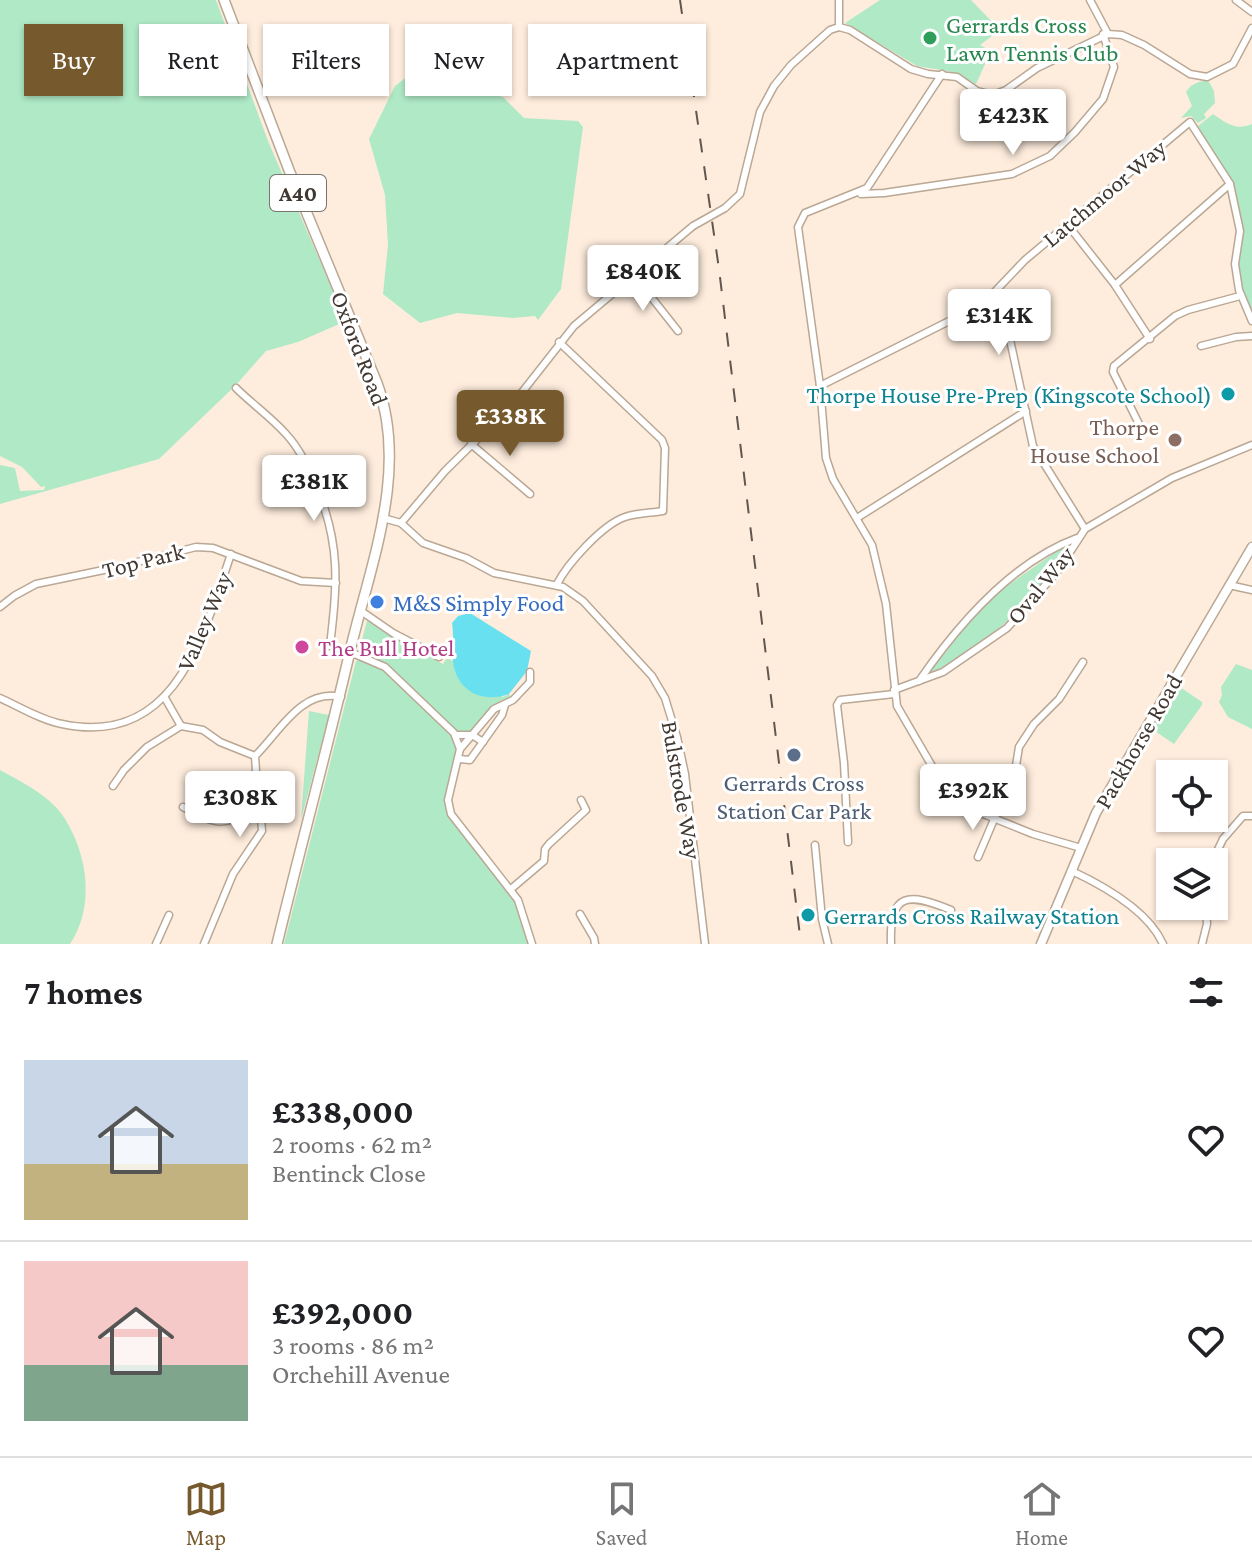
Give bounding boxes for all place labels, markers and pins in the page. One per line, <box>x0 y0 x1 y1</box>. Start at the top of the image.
place label: Gerrards Cross Lawn Tennis Club <box>946 11 1118 66</box>
marker: Gerrards Cross Lawn Tennis Club <box>921 29 939 47</box>
pin: £423K <box>957 89 1069 157</box>
pin: £840K <box>587 245 699 313</box>
pin: £314K <box>943 289 1055 357</box>
place label: Thorpe House Pre-Prep (Kingscote School) <box>806 381 1212 409</box>
marker: Thorpe House Pre-Prep (Kingscote School) <box>1219 385 1237 403</box>
pin: £338K <box>454 390 566 458</box>
place label: Thorpe House School <box>1030 413 1159 468</box>
marker: Thorpe House School <box>1166 431 1184 449</box>
pin: £381K <box>258 455 370 523</box>
place label: M&S Simply Food <box>393 589 565 616</box>
marker: M&S Simply Food <box>368 593 386 611</box>
place label: The Bull Hotel <box>318 634 454 661</box>
marker: The Bull Hotel <box>293 638 311 656</box>
marker: Gerrards Cross Station Car Park <box>785 746 803 764</box>
pin: £392K <box>917 764 1029 832</box>
place label: Gerrards Cross Station Car Park <box>717 769 872 824</box>
pin: £308K <box>184 771 296 839</box>
place label: Gerrards Cross Railway Station <box>824 902 1120 929</box>
marker: Gerrards Cross Railway Station <box>799 906 817 924</box>

